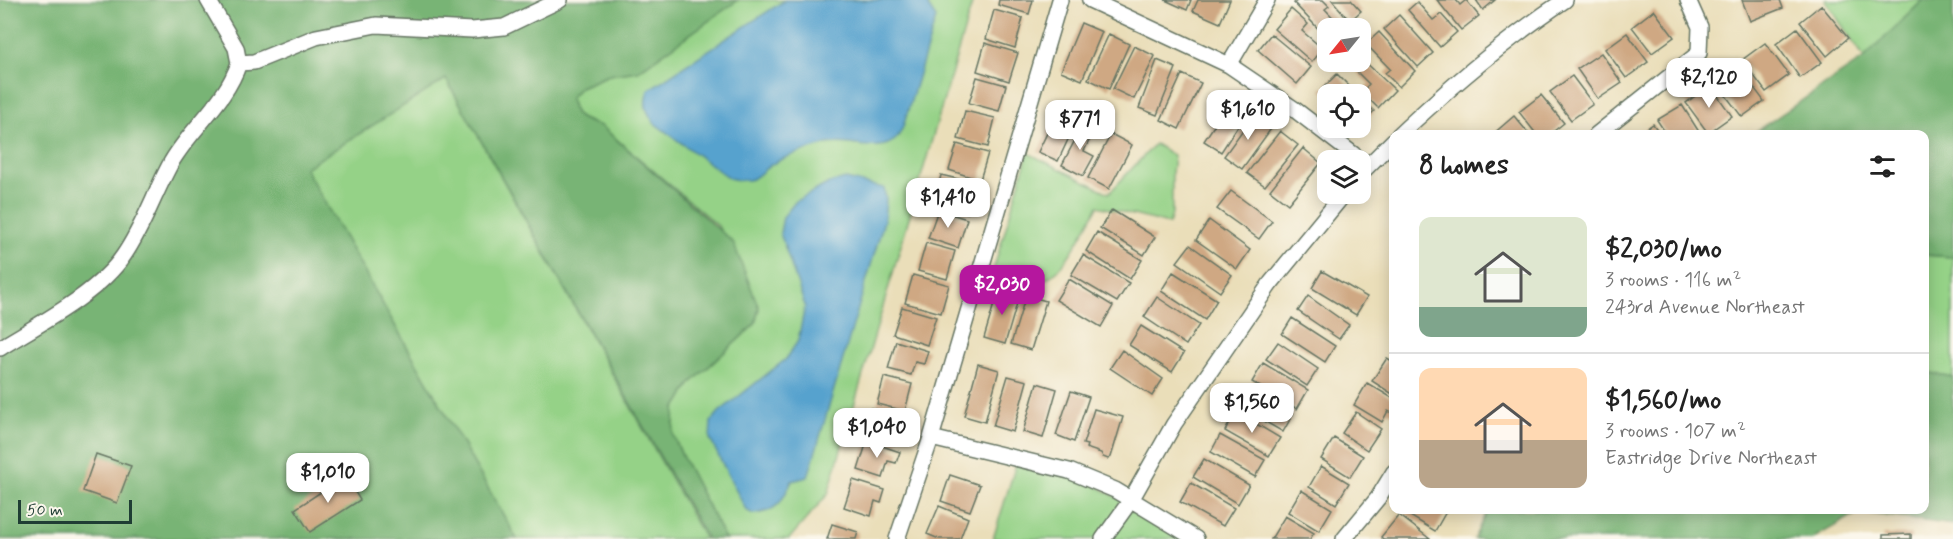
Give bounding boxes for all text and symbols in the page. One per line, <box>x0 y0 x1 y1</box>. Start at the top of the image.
north arrow <box>1317 18 1371 72</box>
map controls <box>1317 18 1371 204</box>
pin: $2,120 <box>1660 58 1758 109</box>
text: $2,120 <box>1680 64 1738 91</box>
button: locate <box>1317 84 1371 138</box>
pin: $1,610 <box>1199 90 1297 141</box>
text: $1,610 <box>1220 96 1276 123</box>
pin: $771 <box>1044 100 1116 151</box>
text: $771 <box>1059 106 1101 133</box>
text: 8 homes <box>1419 149 1509 183</box>
button: layers <box>1317 150 1371 204</box>
icon: filters <box>1866 150 1899 183</box>
pin: $1,410 <box>899 178 997 229</box>
text: $1,410 <box>920 184 976 211</box>
text: $2,030/mo <box>1605 233 1722 267</box>
icon: home <box>1467 241 1539 313</box>
pin: $2,030 <box>953 265 1051 316</box>
text: 3 rooms · 116 m² <box>1605 267 1741 294</box>
text: $2,030 <box>974 271 1030 298</box>
text: 243rd Avenue Northeast <box>1605 294 1805 321</box>
pin: $1,560 <box>1203 383 1301 434</box>
text: $1,560/mo <box>1605 384 1721 418</box>
text: $1,560 <box>1224 389 1280 416</box>
icon: home <box>1467 392 1539 464</box>
pin: $1,040 <box>828 408 926 459</box>
text: $1,040 <box>847 414 907 441</box>
text: 3 rooms · 107 m² <box>1605 418 1746 445</box>
text: Eastridge Drive Northeast <box>1605 445 1817 472</box>
pin: $1,010 <box>279 453 377 504</box>
text: $1,010 <box>300 459 356 486</box>
scale bar <box>18 497 132 524</box>
text: 50 m <box>27 500 63 521</box>

